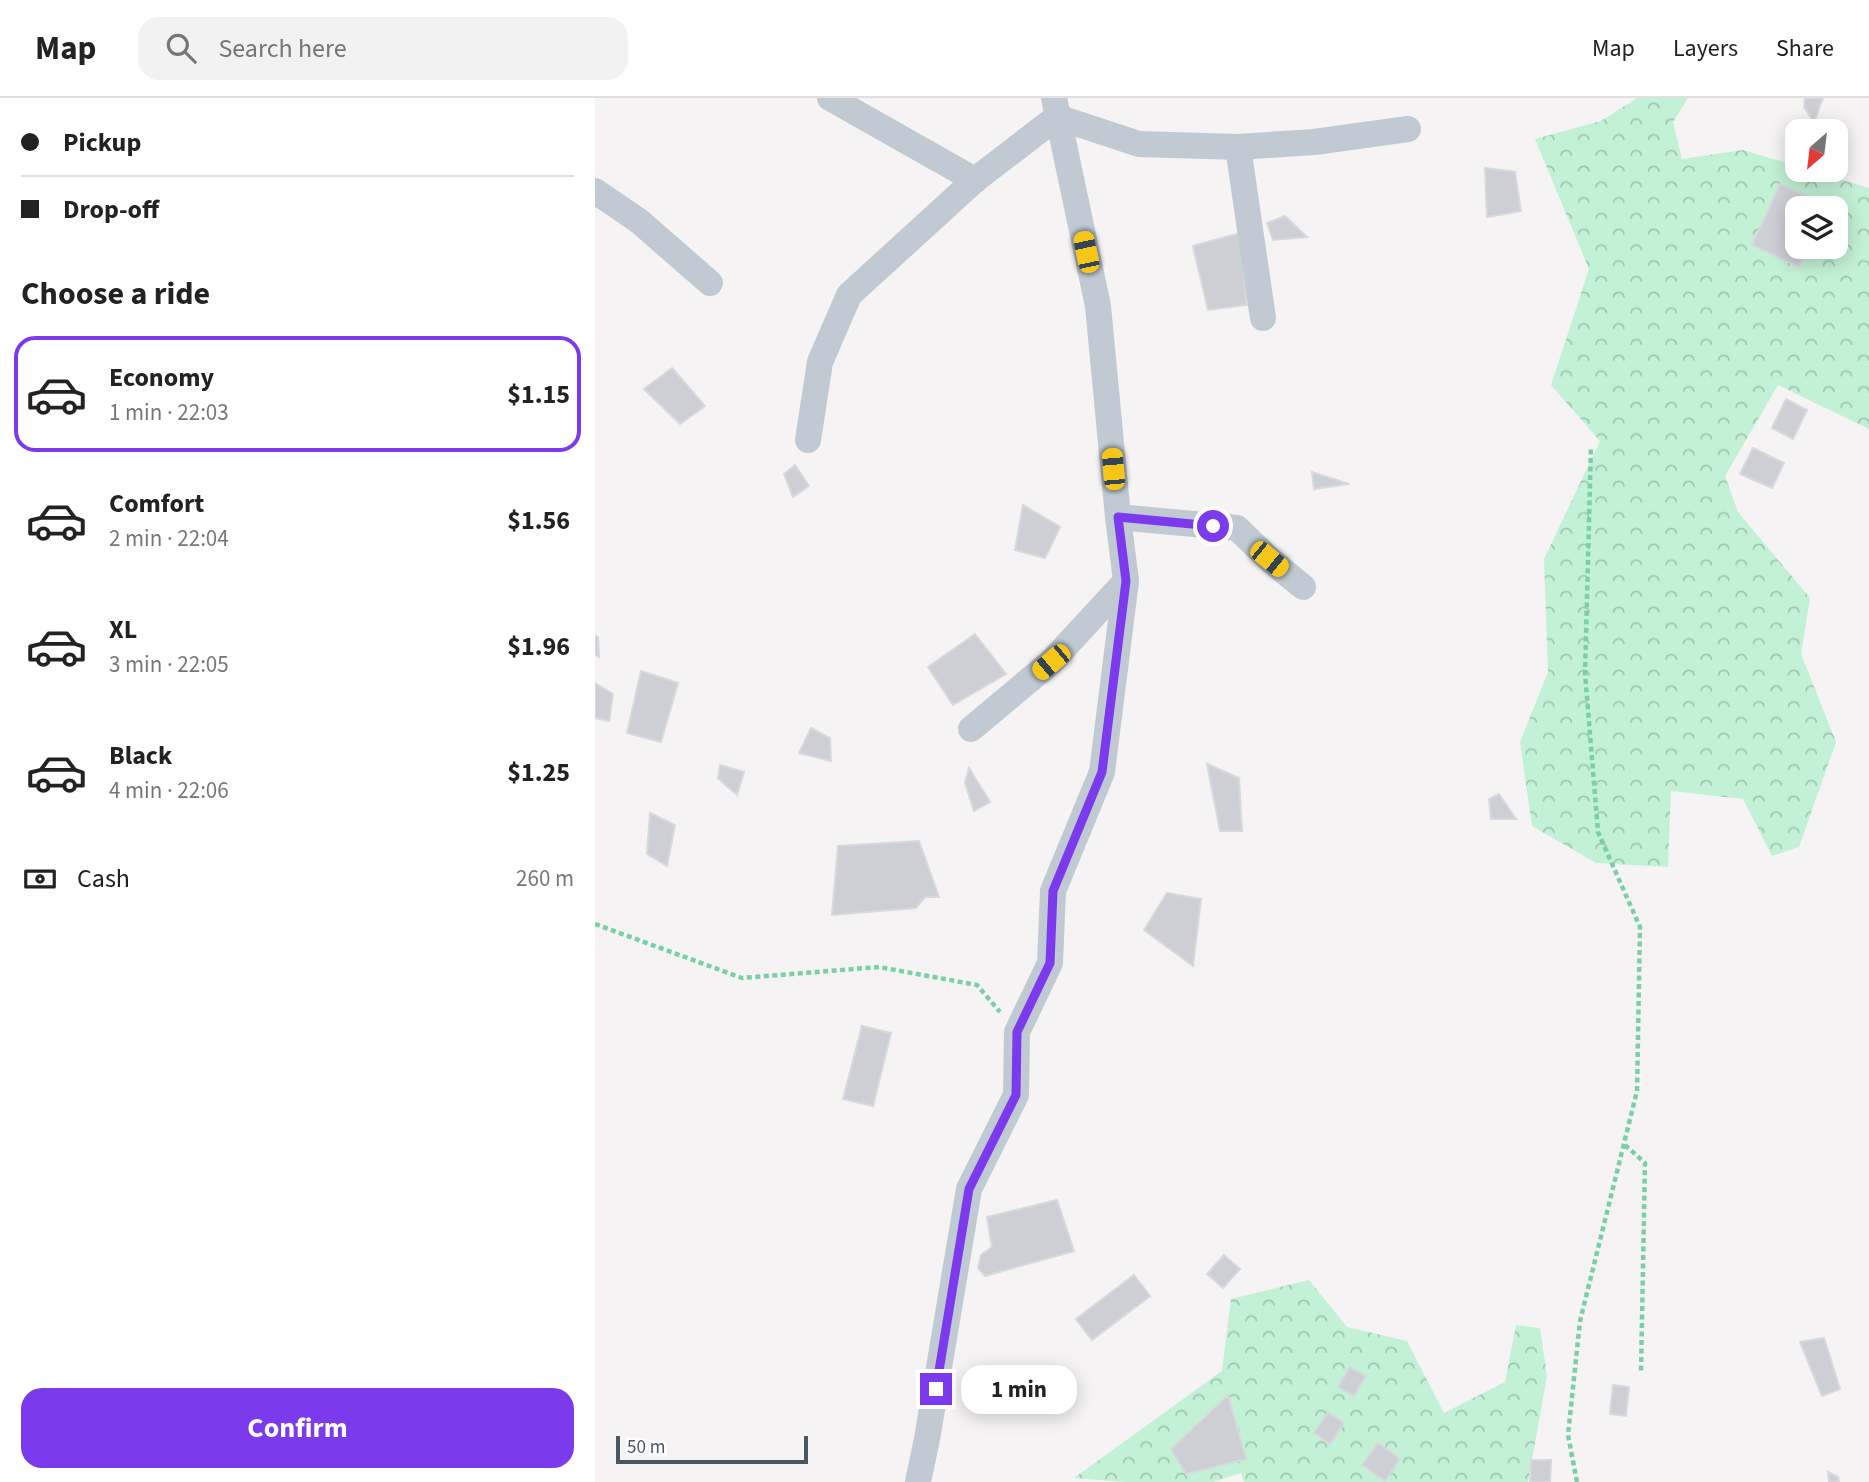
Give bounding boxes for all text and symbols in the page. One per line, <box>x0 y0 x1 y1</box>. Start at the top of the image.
search box <box>138 17 628 80</box>
text: Map <box>35 25 96 72</box>
icon: search <box>162 29 200 67</box>
text: Search here <box>218 30 347 67</box>
text: Map <box>1592 31 1635 66</box>
text: Layers <box>1673 31 1738 66</box>
text: Share <box>1776 31 1834 66</box>
north arrow <box>1785 119 1848 182</box>
map controls <box>1785 119 1848 259</box>
text: Pickup <box>63 124 141 161</box>
text: Drop-off <box>63 191 159 228</box>
button: layers <box>1785 196 1848 259</box>
car <box>1072 229 1101 275</box>
text: Choose a ride <box>21 271 210 317</box>
text: Economy <box>109 359 214 396</box>
icon: car <box>25 363 88 426</box>
text: $1.15 <box>507 376 570 413</box>
text: 1 min · 22:03 <box>109 396 229 429</box>
car <box>1101 447 1126 491</box>
text: Comfort <box>109 485 204 522</box>
icon: car <box>25 489 88 552</box>
text: $1.56 <box>507 502 570 539</box>
route start <box>1197 510 1229 542</box>
text: 2 min · 22:04 <box>109 522 229 555</box>
car <box>1247 538 1292 580</box>
text: XL <box>109 611 137 648</box>
icon: car <box>25 615 88 678</box>
text: $1.96 <box>507 628 570 665</box>
car <box>1029 640 1074 684</box>
text: 3 min · 22:05 <box>109 648 229 681</box>
text: Black <box>109 737 172 774</box>
icon: car <box>25 741 88 804</box>
text: $1.25 <box>507 754 570 791</box>
text: 4 min · 22:06 <box>109 774 229 807</box>
icon: cash <box>21 860 59 898</box>
text: Cash <box>77 860 130 897</box>
text: 260 m <box>516 862 574 895</box>
callout: 1 min <box>961 1364 1076 1414</box>
route end <box>920 1373 952 1405</box>
text: 1 min <box>991 1373 1047 1406</box>
button: Confirm <box>21 1388 574 1468</box>
scale bar <box>616 1433 809 1465</box>
text: 50 m <box>627 1434 665 1461</box>

